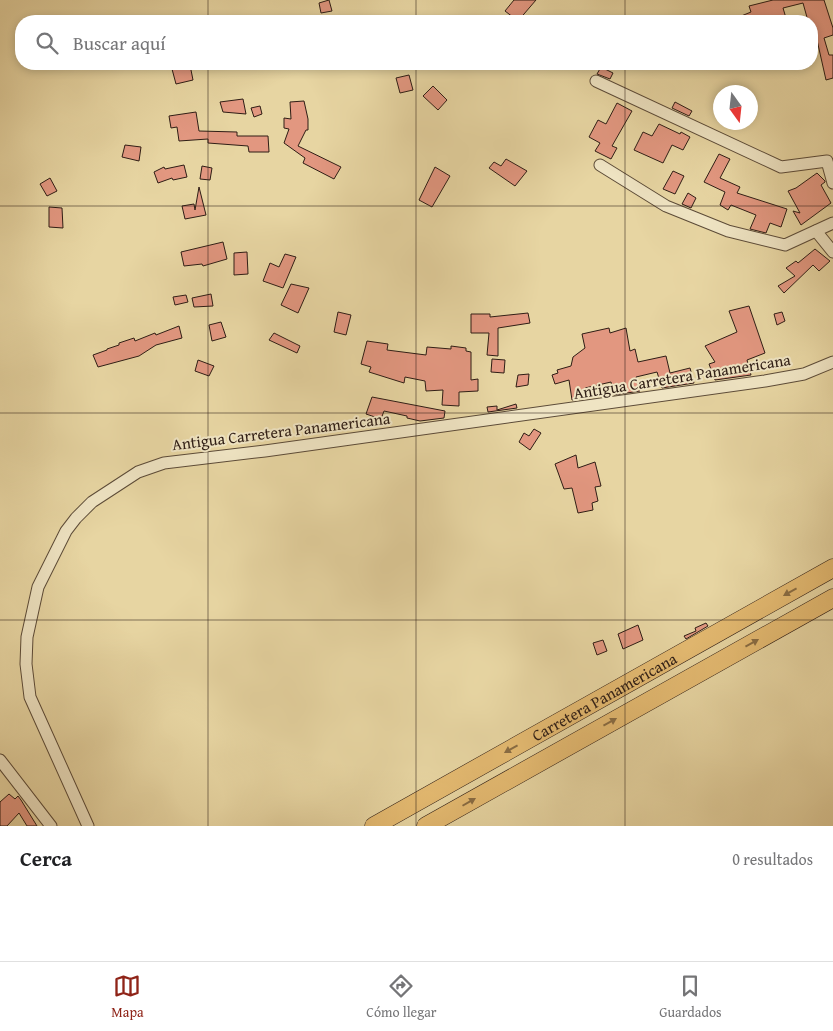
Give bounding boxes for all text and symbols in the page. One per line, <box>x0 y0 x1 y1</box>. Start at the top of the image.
search box <box>15 15 818 70</box>
icon: search <box>33 29 61 57</box>
text: Buscar aquí <box>73 29 166 57</box>
north arrow <box>713 85 758 130</box>
street label: Antigua Carretera Panamericana <box>572 347 793 405</box>
street label: Antigua Carretera Panamericana <box>171 406 392 456</box>
one-way arrow <box>783 588 798 596</box>
one-way arrow <box>745 639 759 647</box>
street label: Carretera Panamericana <box>527 646 681 747</box>
one-way arrow <box>603 718 618 726</box>
one-way arrow <box>505 744 518 753</box>
one-way arrow <box>462 797 475 806</box>
text: Cerca <box>20 843 72 874</box>
text: 0 resultados <box>732 847 813 871</box>
tab: Mapa <box>111 972 144 1022</box>
tab: Cómo llegar <box>366 972 437 1022</box>
tab: Guardados <box>659 972 722 1022</box>

